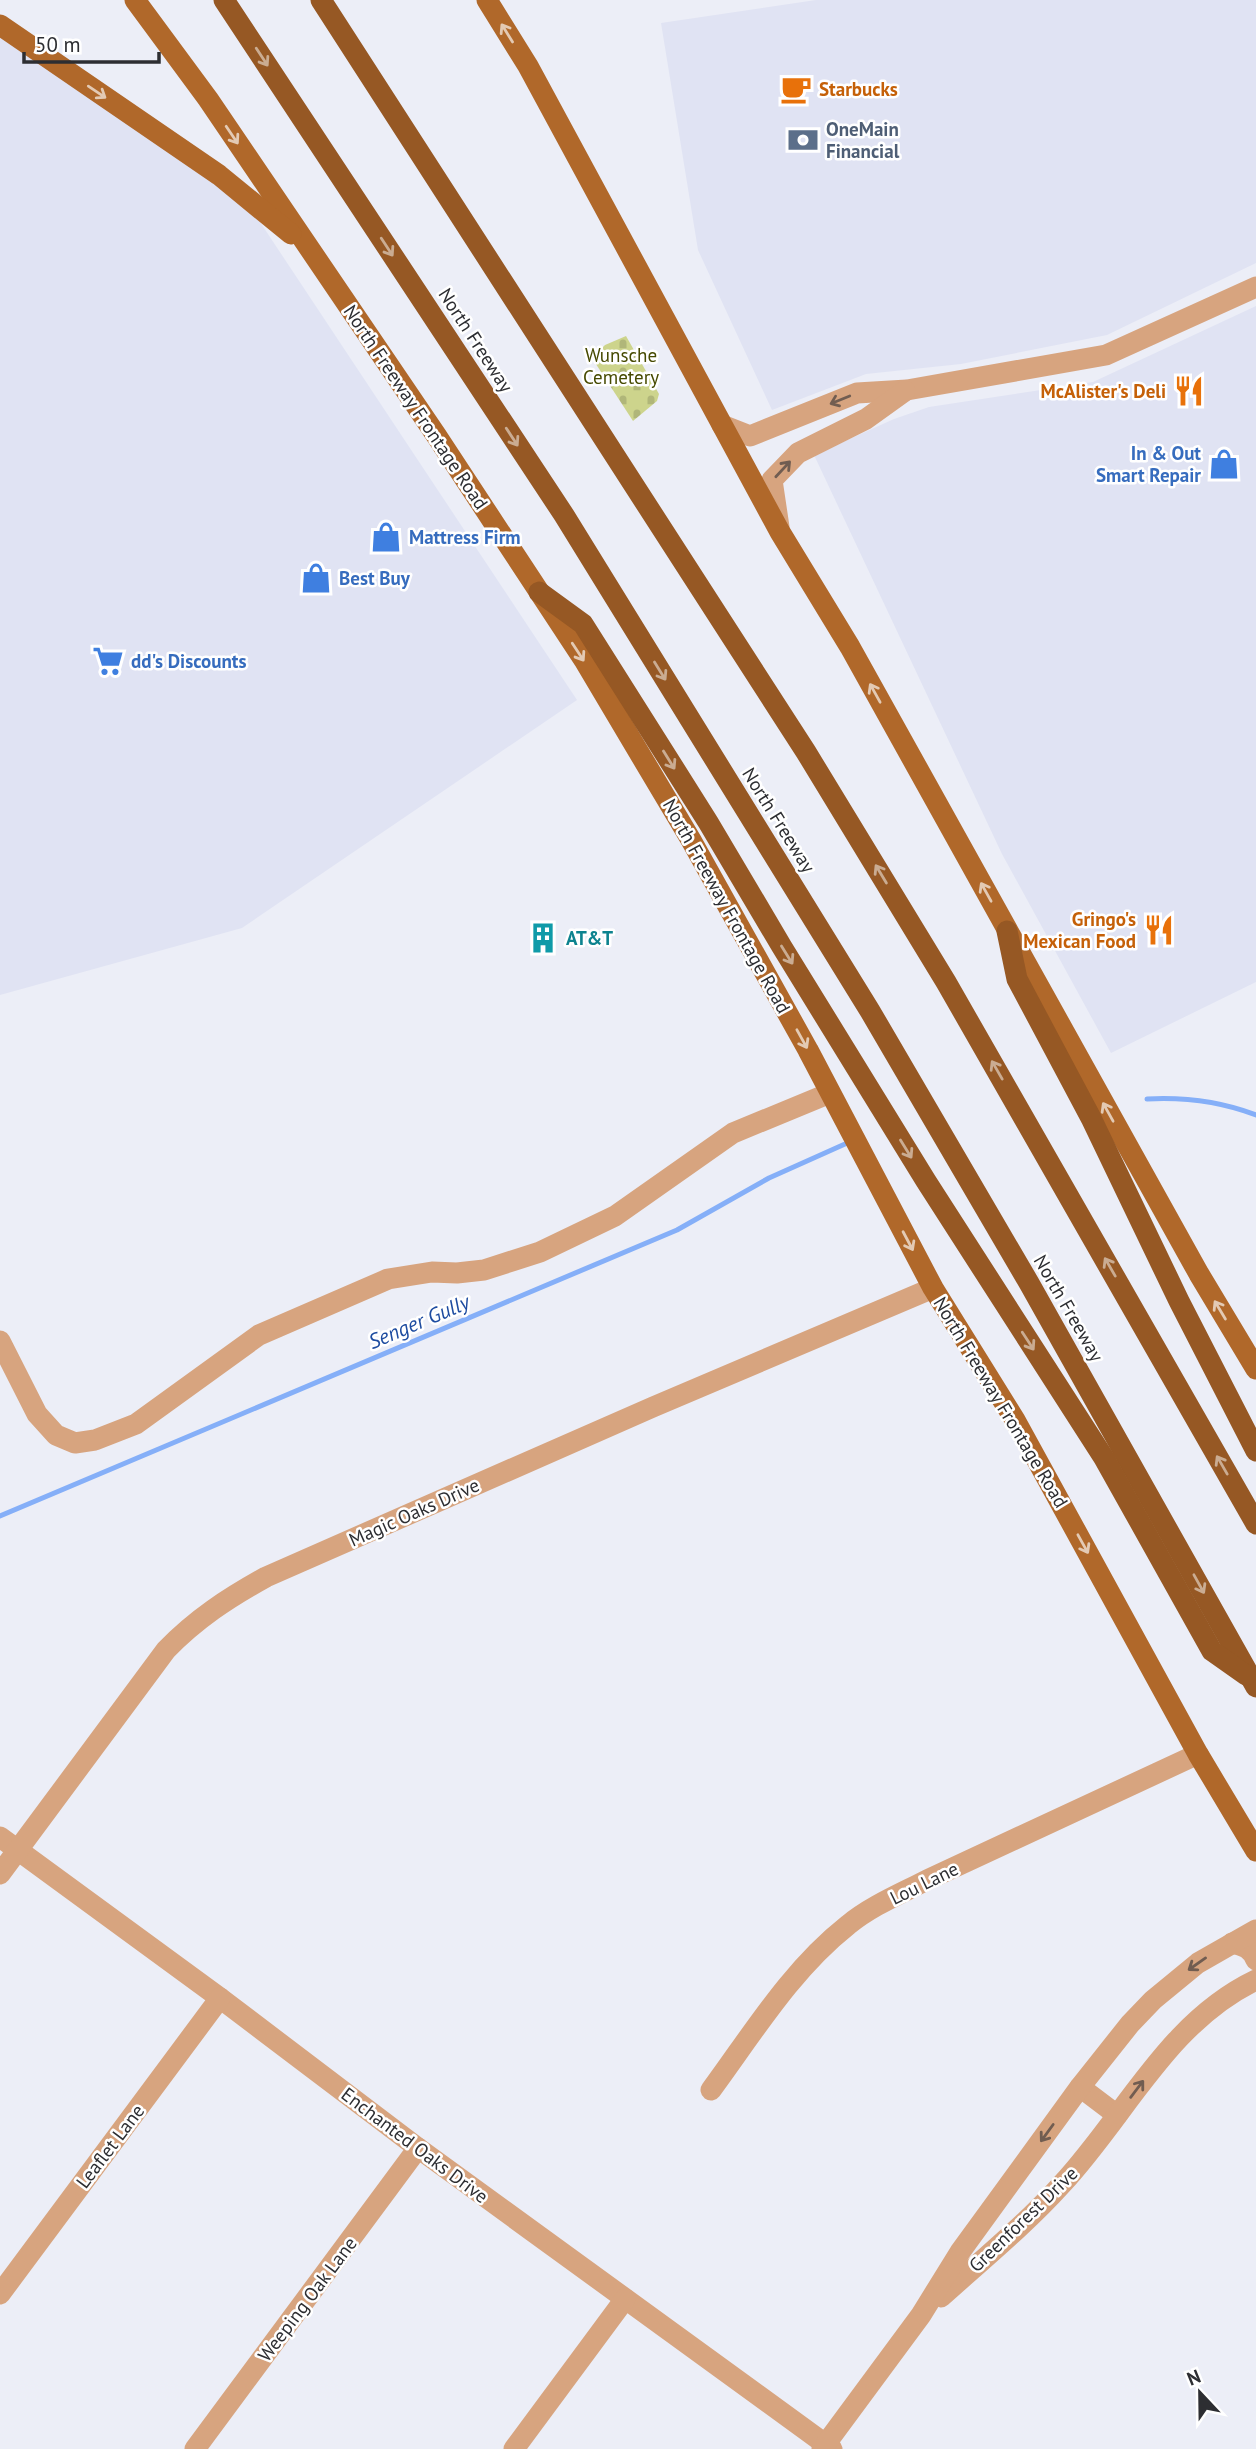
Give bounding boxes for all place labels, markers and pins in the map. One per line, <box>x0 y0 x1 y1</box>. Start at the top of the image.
cafe icon: Starbucks <box>779 72 813 106</box>
place label: Starbucks <box>819 77 898 101</box>
place label: OneMain Financial <box>826 117 900 163</box>
bank icon: OneMain Financial <box>786 123 820 157</box>
restaurant icon: McAlister's Deli <box>1172 374 1206 408</box>
place label: McAlister's Deli <box>1041 379 1166 403</box>
place label: In & Out Smart Repair <box>1096 441 1201 487</box>
shop icon: In & Out Smart Repair <box>1207 447 1241 481</box>
shop icon: Mattress Firm <box>369 520 403 554</box>
place label: Mattress Firm <box>409 525 521 549</box>
shop icon: Best Buy <box>299 561 333 595</box>
place label: Best Buy <box>339 566 411 590</box>
supermarket icon: dd's Discounts <box>91 644 125 678</box>
place label: dd's Discounts <box>131 649 247 673</box>
place label: Gringo's Mexican Food <box>1023 907 1136 953</box>
restaurant icon: Gringo's Mexican Food <box>1142 913 1176 947</box>
building icon: AT&T <box>526 921 560 955</box>
place label: AT&T <box>566 926 613 950</box>

